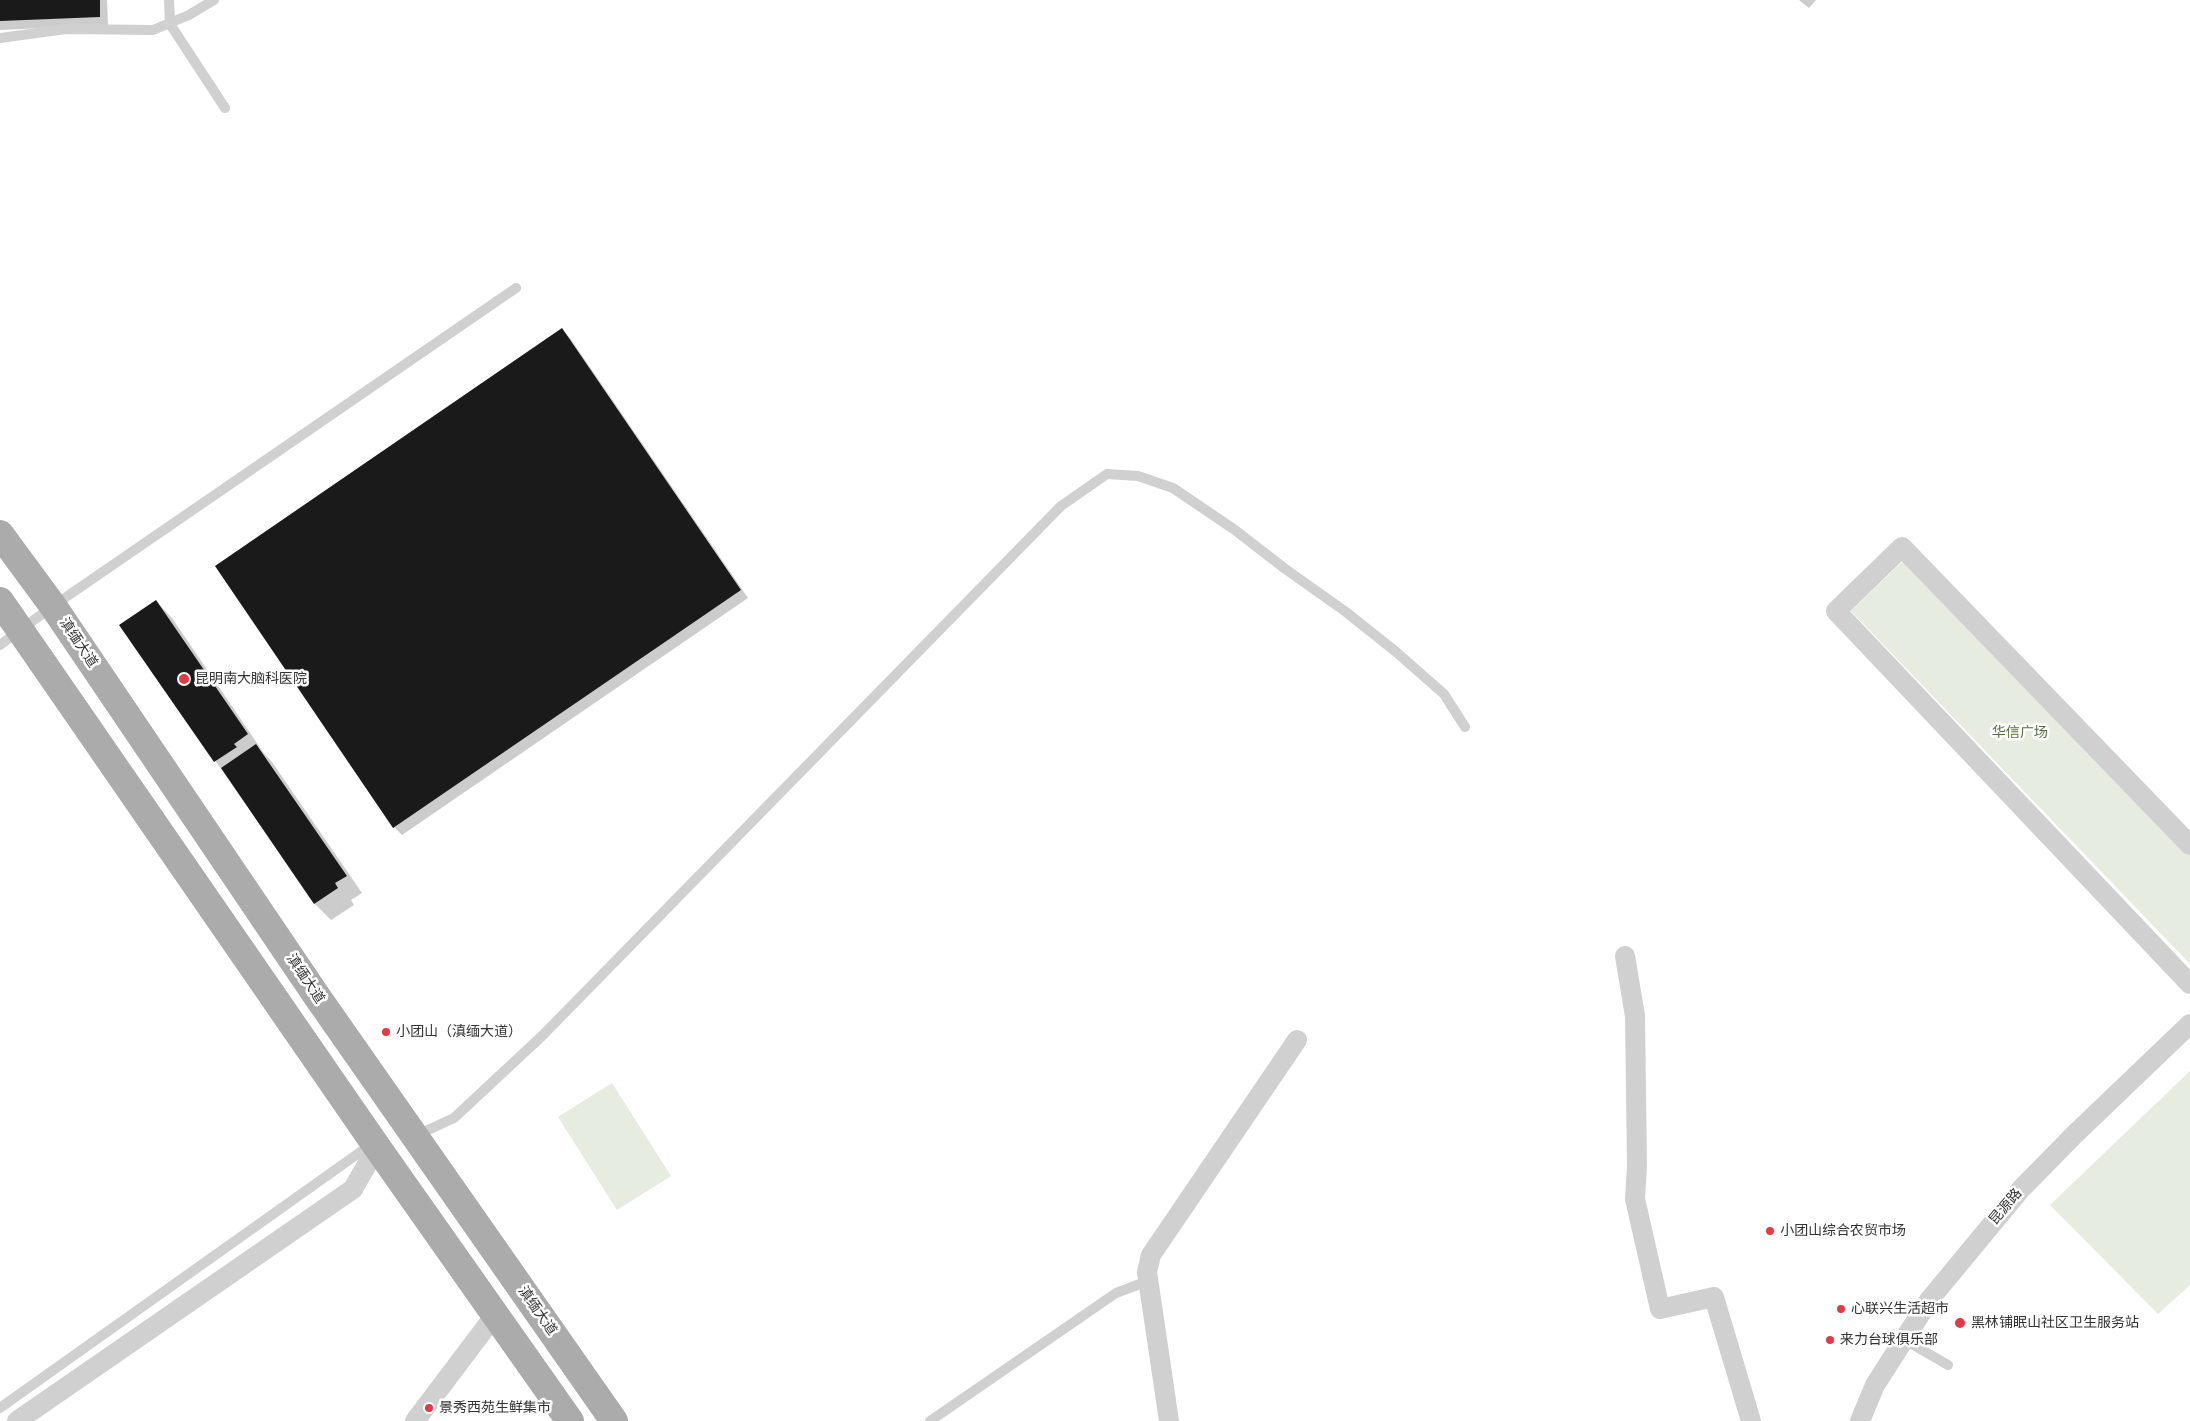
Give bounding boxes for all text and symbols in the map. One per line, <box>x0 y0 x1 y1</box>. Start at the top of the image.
street label: 滇缅大道 <box>55 615 101 671</box>
place label: 昆明南大脑科医院 <box>195 671 307 687</box>
marker: 昆明南大脑科医院 <box>177 672 191 686</box>
park label: 华信广场 <box>1992 725 2048 741</box>
street label: 滇缅大道 <box>282 951 328 1007</box>
place label: 小团山（滇缅大道） <box>396 1024 522 1040</box>
marker: 小团山（滇缅大道） <box>380 1026 392 1038</box>
street label: 昆源路 <box>1986 1186 2026 1228</box>
place label: 小团山综合农贸市场 <box>1780 1223 1906 1239</box>
marker: 小团山综合农贸市场 <box>1764 1225 1776 1237</box>
street label: 滇缅大道 <box>514 1283 560 1339</box>
place label: 心联兴生活超市 <box>1851 1301 1949 1317</box>
marker: 心联兴生活超市 <box>1835 1303 1847 1315</box>
place label: 黑林铺眠山社区卫生服务站 <box>1971 1315 2139 1331</box>
marker: 黑林铺眠山社区卫生服务站 <box>1953 1316 1967 1330</box>
place label: 来力台球俱乐部 <box>1840 1332 1938 1348</box>
marker: 来力台球俱乐部 <box>1824 1334 1836 1346</box>
place label: 景秀西苑生鲜集市 <box>439 1400 551 1416</box>
marker: 景秀西苑生鲜集市 <box>423 1402 435 1414</box>

